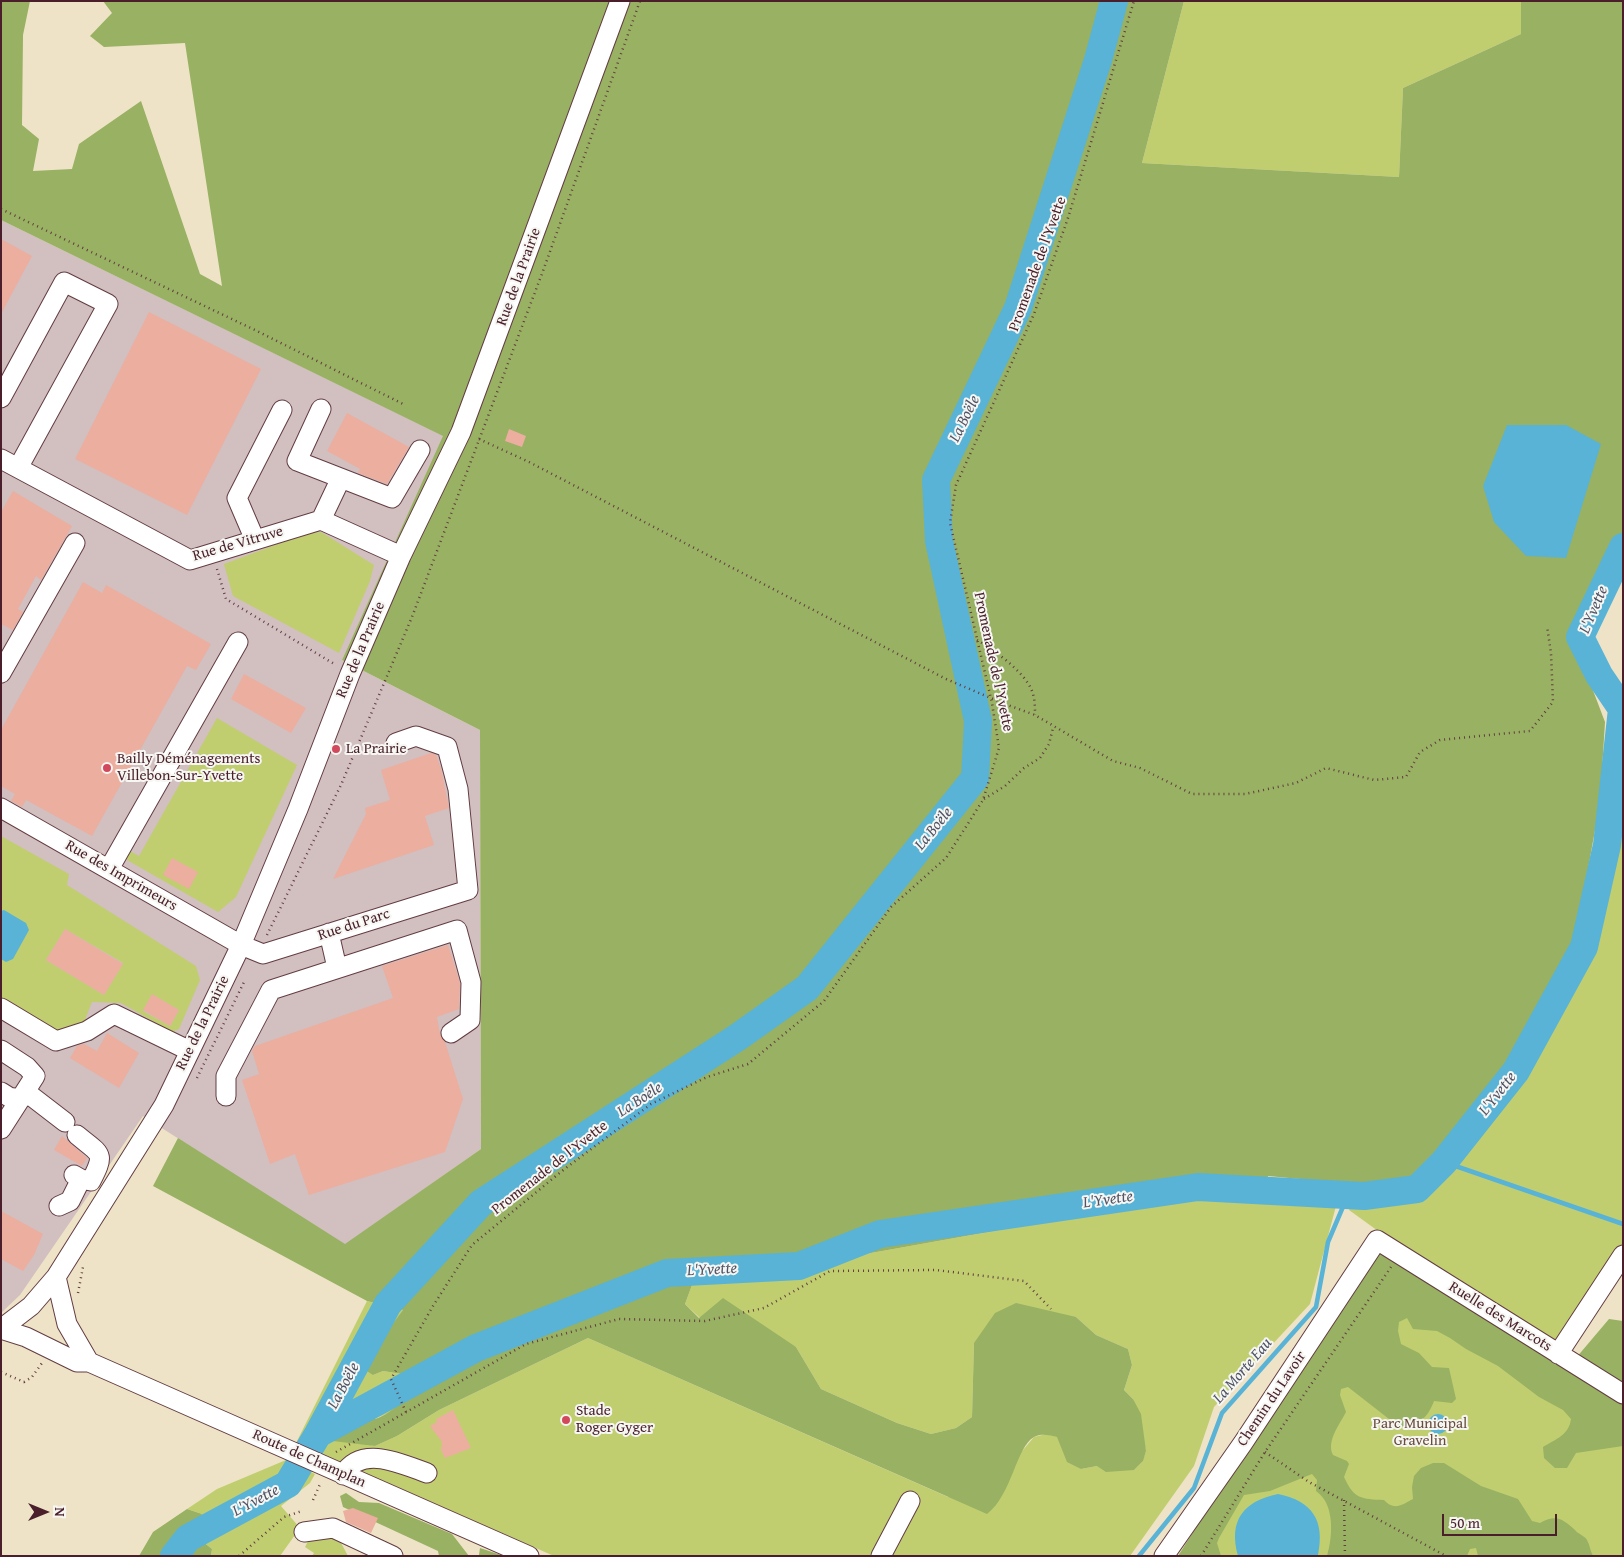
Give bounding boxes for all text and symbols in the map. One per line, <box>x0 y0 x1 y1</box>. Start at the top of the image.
street label: Promenade de l'Yvette <box>1005 194 1071 334</box>
street label: Rue de la Prairie <box>493 226 545 328</box>
water label: La Boële <box>945 392 985 446</box>
street label: Rue de Vitruve <box>191 523 285 565</box>
water label: L'Yvette <box>1575 583 1613 637</box>
street label: Promenade de l'Yvette <box>969 591 1017 733</box>
street label: Rue de la Prairie <box>333 599 389 701</box>
place label: La Prairie <box>346 740 407 758</box>
marker: La Prairie <box>330 743 342 755</box>
place label: Bailly Déménagements Villebon-Sur-Yvette <box>117 750 260 785</box>
marker: Bailly Déménagements Villebon-Sur-Yvette <box>101 762 113 774</box>
water label: La Boële <box>911 804 957 854</box>
street label: Rue des Imprimeurs <box>62 837 180 915</box>
street label: Rue du Parc <box>316 905 392 945</box>
street label: Rue de la Prairie <box>172 973 234 1073</box>
water label: L'Yvette <box>1475 1068 1521 1120</box>
water label: La Boële <box>614 1078 666 1122</box>
street label: Promenade de l'Yvette <box>488 1117 612 1219</box>
water label: L'Yvette <box>1082 1187 1134 1213</box>
water label: L'Yvette <box>687 1259 737 1281</box>
street label: Ruelle des Marcots <box>1445 1278 1555 1356</box>
water label: La Morte Eau <box>1209 1334 1277 1408</box>
street label: Chemin du Lavoir <box>1234 1348 1310 1450</box>
water label: La Boële <box>324 1360 364 1412</box>
place label: Stade Roger Gyger <box>576 1402 653 1437</box>
marker: Stade Roger Gyger <box>560 1414 572 1426</box>
park label: Parc Municipal Gravelin <box>1373 1415 1467 1450</box>
street label: Route de Champlan <box>250 1426 368 1492</box>
water label: L'Yvette <box>229 1481 283 1521</box>
north arrow <box>20 1487 70 1537</box>
scale bar <box>1444 1504 1559 1536</box>
text: N <box>50 1507 70 1517</box>
text: 50 m <box>1450 1512 1480 1533</box>

